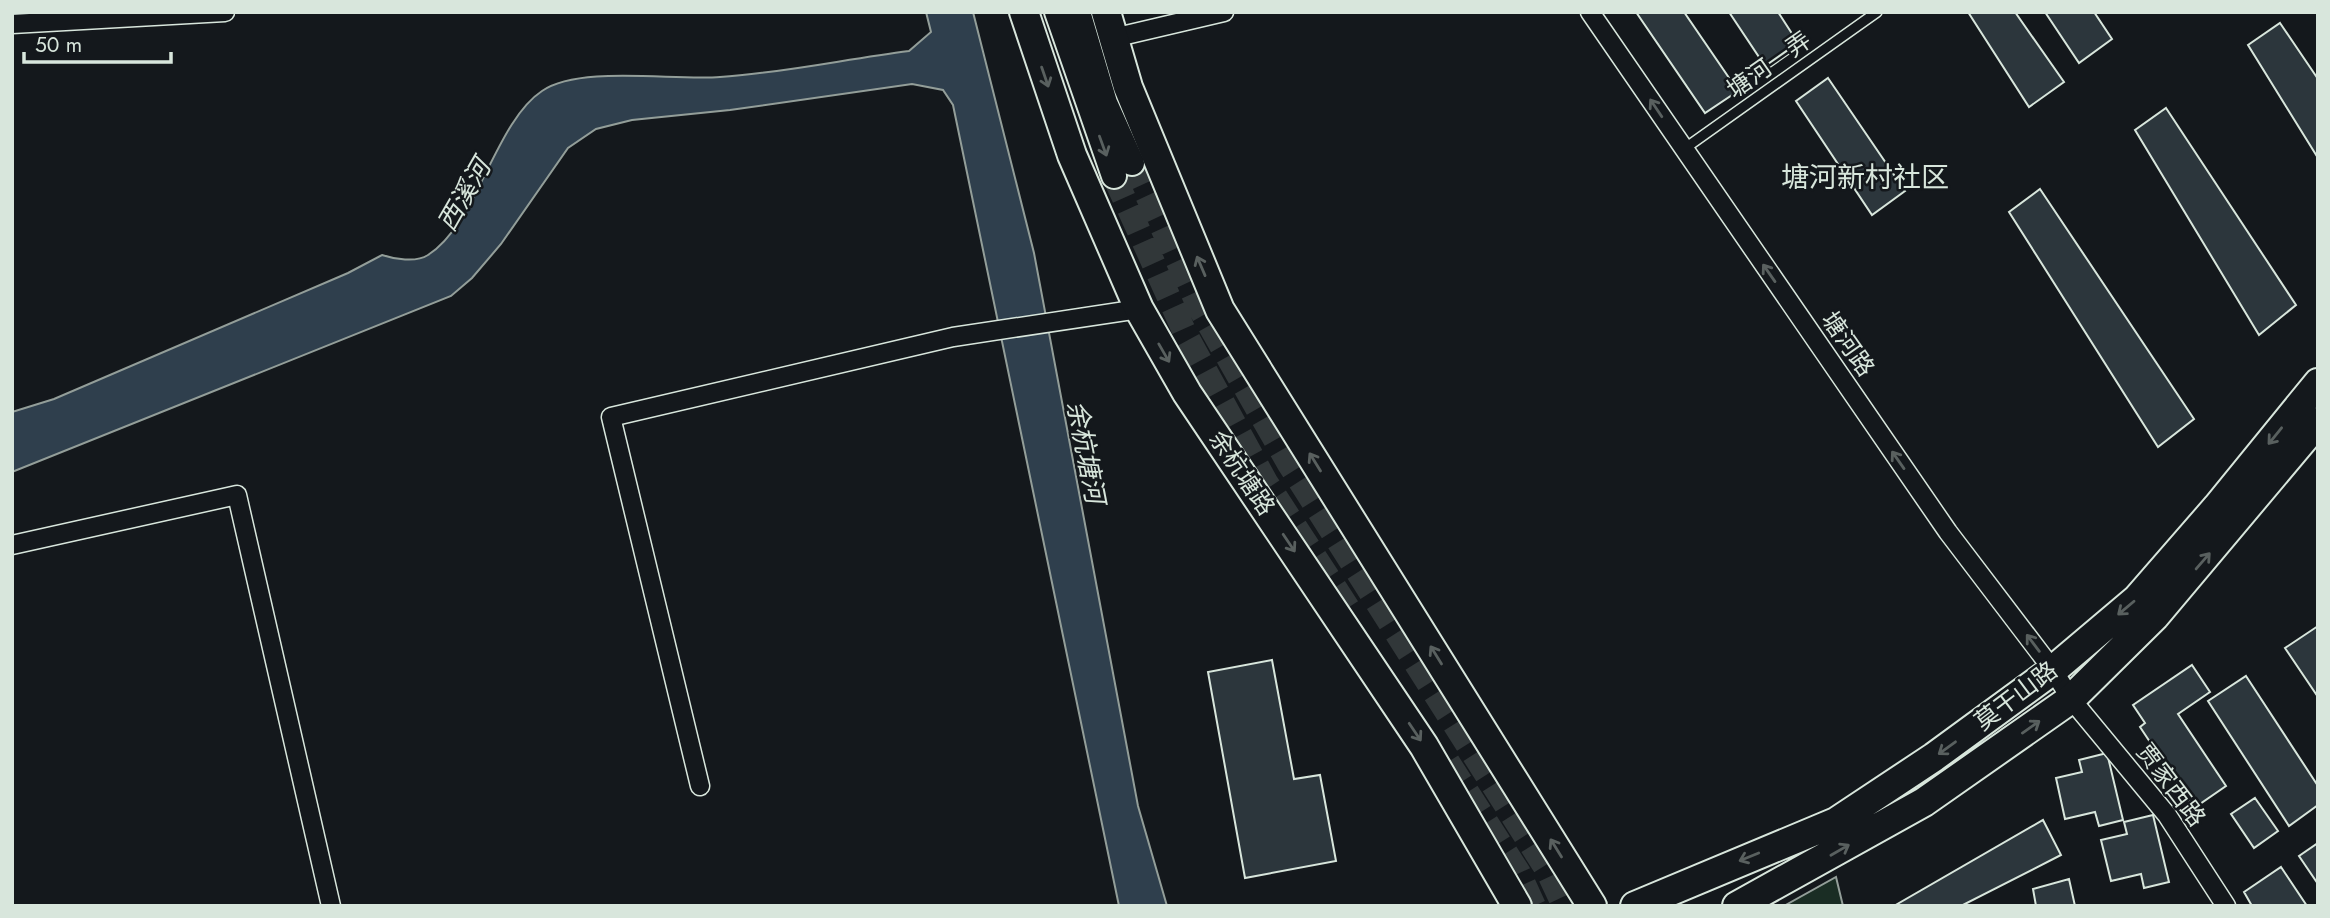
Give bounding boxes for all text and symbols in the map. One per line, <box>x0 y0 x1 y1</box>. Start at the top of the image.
scale bar <box>24 21 172 65</box>
street label: 塘河一弄 <box>1719 23 1818 106</box>
text: 50 m <box>35 30 82 60</box>
one-way arrow <box>1039 66 1052 88</box>
one-way arrow <box>1649 99 1663 118</box>
one-way arrow <box>1098 135 1110 157</box>
water label: 西溪河 <box>428 147 502 238</box>
district label: 塘河新村社区 <box>1781 157 1949 198</box>
one-way arrow <box>1194 255 1207 277</box>
one-way arrow <box>1762 263 1776 283</box>
street label: 塘河路 <box>1813 304 1883 383</box>
one-way arrow <box>1157 342 1171 362</box>
water label: 余杭塘河 <box>1057 397 1116 512</box>
street label: 余杭塘路 <box>1201 423 1284 522</box>
one-way arrow <box>2267 426 2282 444</box>
one-way arrow <box>1891 451 1905 470</box>
one-way arrow <box>1307 453 1322 472</box>
one-way arrow <box>1283 532 1297 552</box>
one-way arrow <box>2195 552 2211 570</box>
one-way arrow <box>2118 600 2136 616</box>
one-way arrow <box>2025 634 2040 653</box>
one-way arrow <box>1428 645 1442 665</box>
street label: 莫干山路 <box>1967 653 2065 738</box>
one-way arrow <box>2021 720 2040 734</box>
one-way arrow <box>1408 722 1422 742</box>
street label: 贾家西路 <box>2129 736 2214 834</box>
one-way arrow <box>1938 740 1957 755</box>
one-way arrow <box>1549 838 1563 858</box>
one-way arrow <box>1829 843 1849 857</box>
one-way arrow <box>1739 852 1760 865</box>

